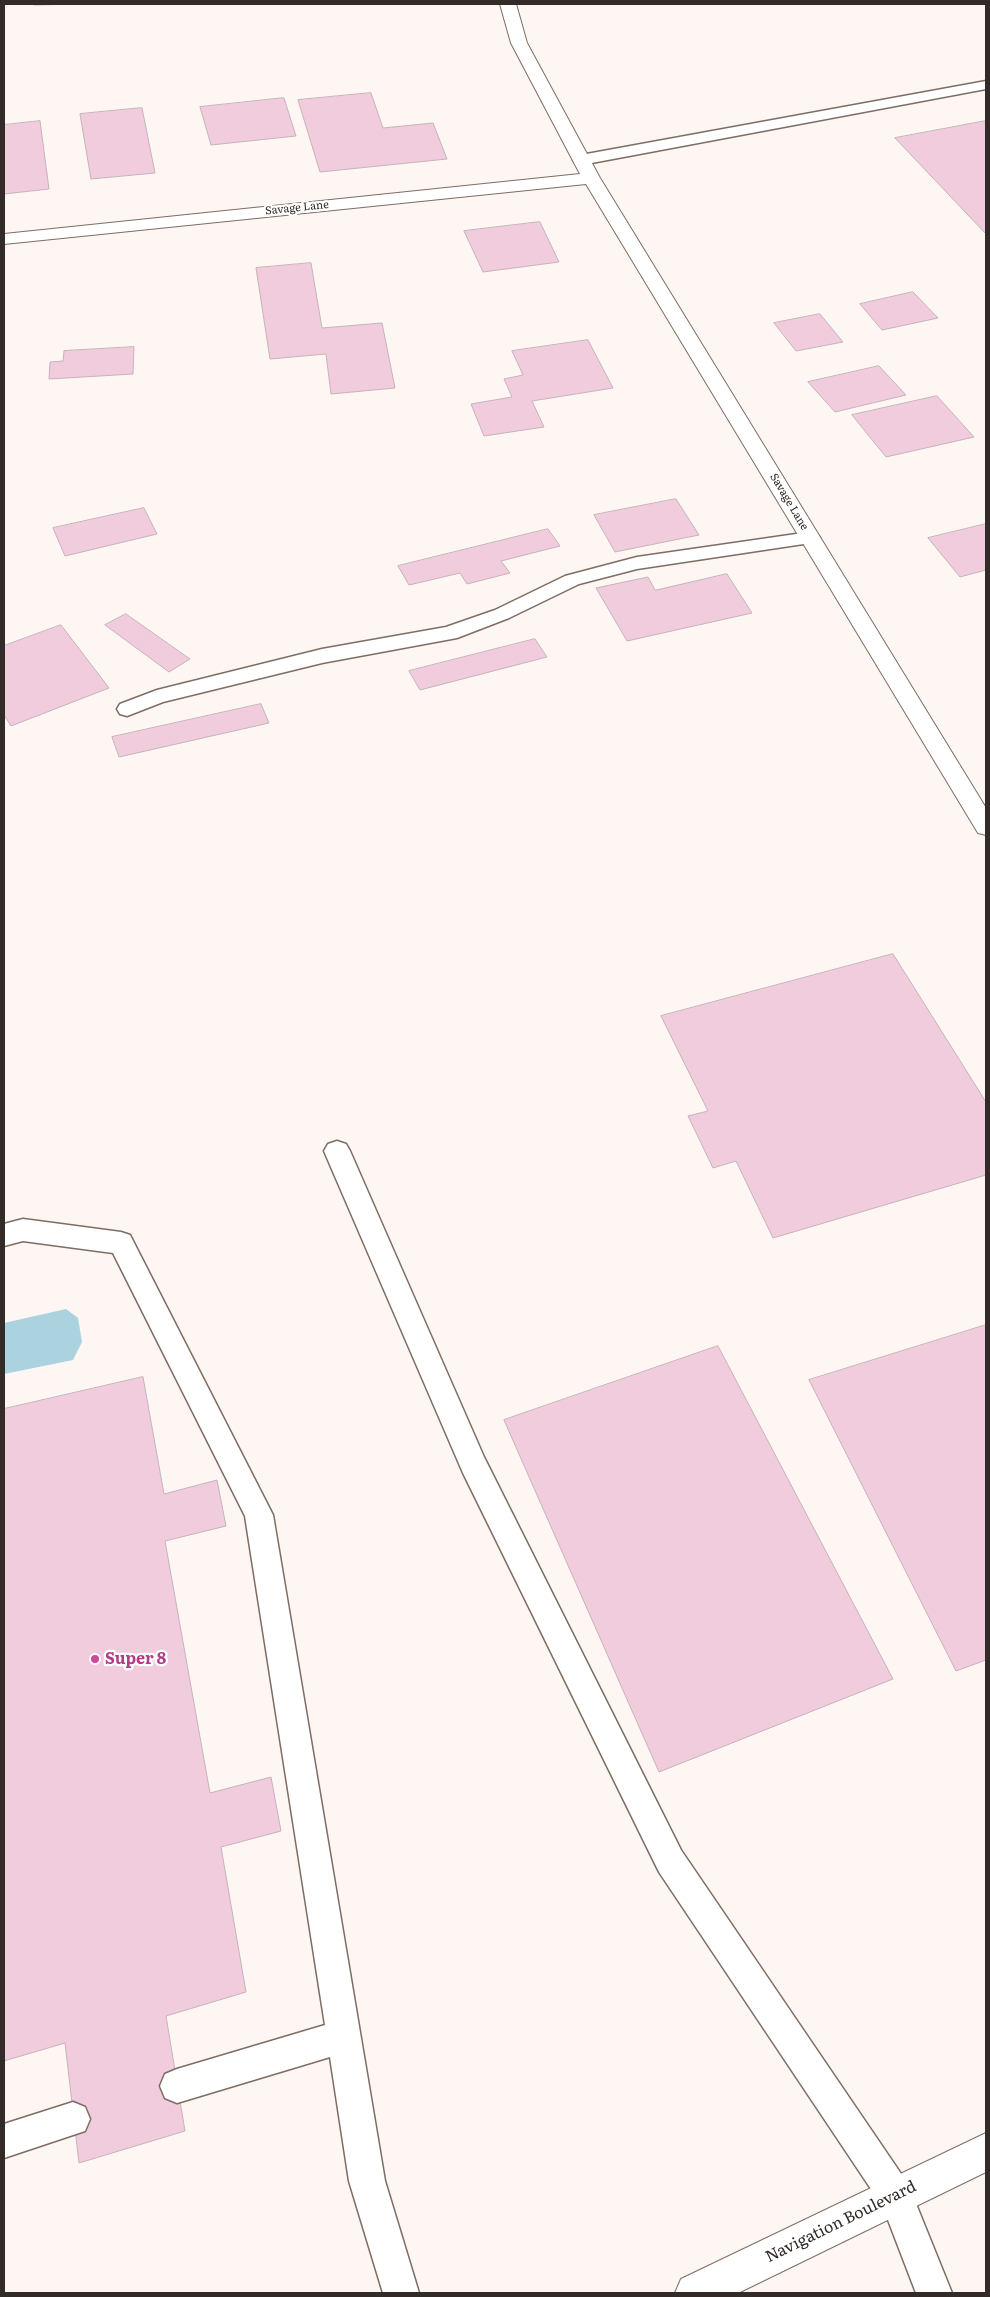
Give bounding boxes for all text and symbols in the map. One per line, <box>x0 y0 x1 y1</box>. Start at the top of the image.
street label: Savage Lane <box>265 198 329 218</box>
street label: Savage Lane <box>767 471 811 533</box>
place label: Super 8 <box>105 1649 166 1669</box>
marker: Super 8 <box>89 1653 101 1665</box>
street label: Navigation Boulevard <box>763 2177 919 2267</box>

